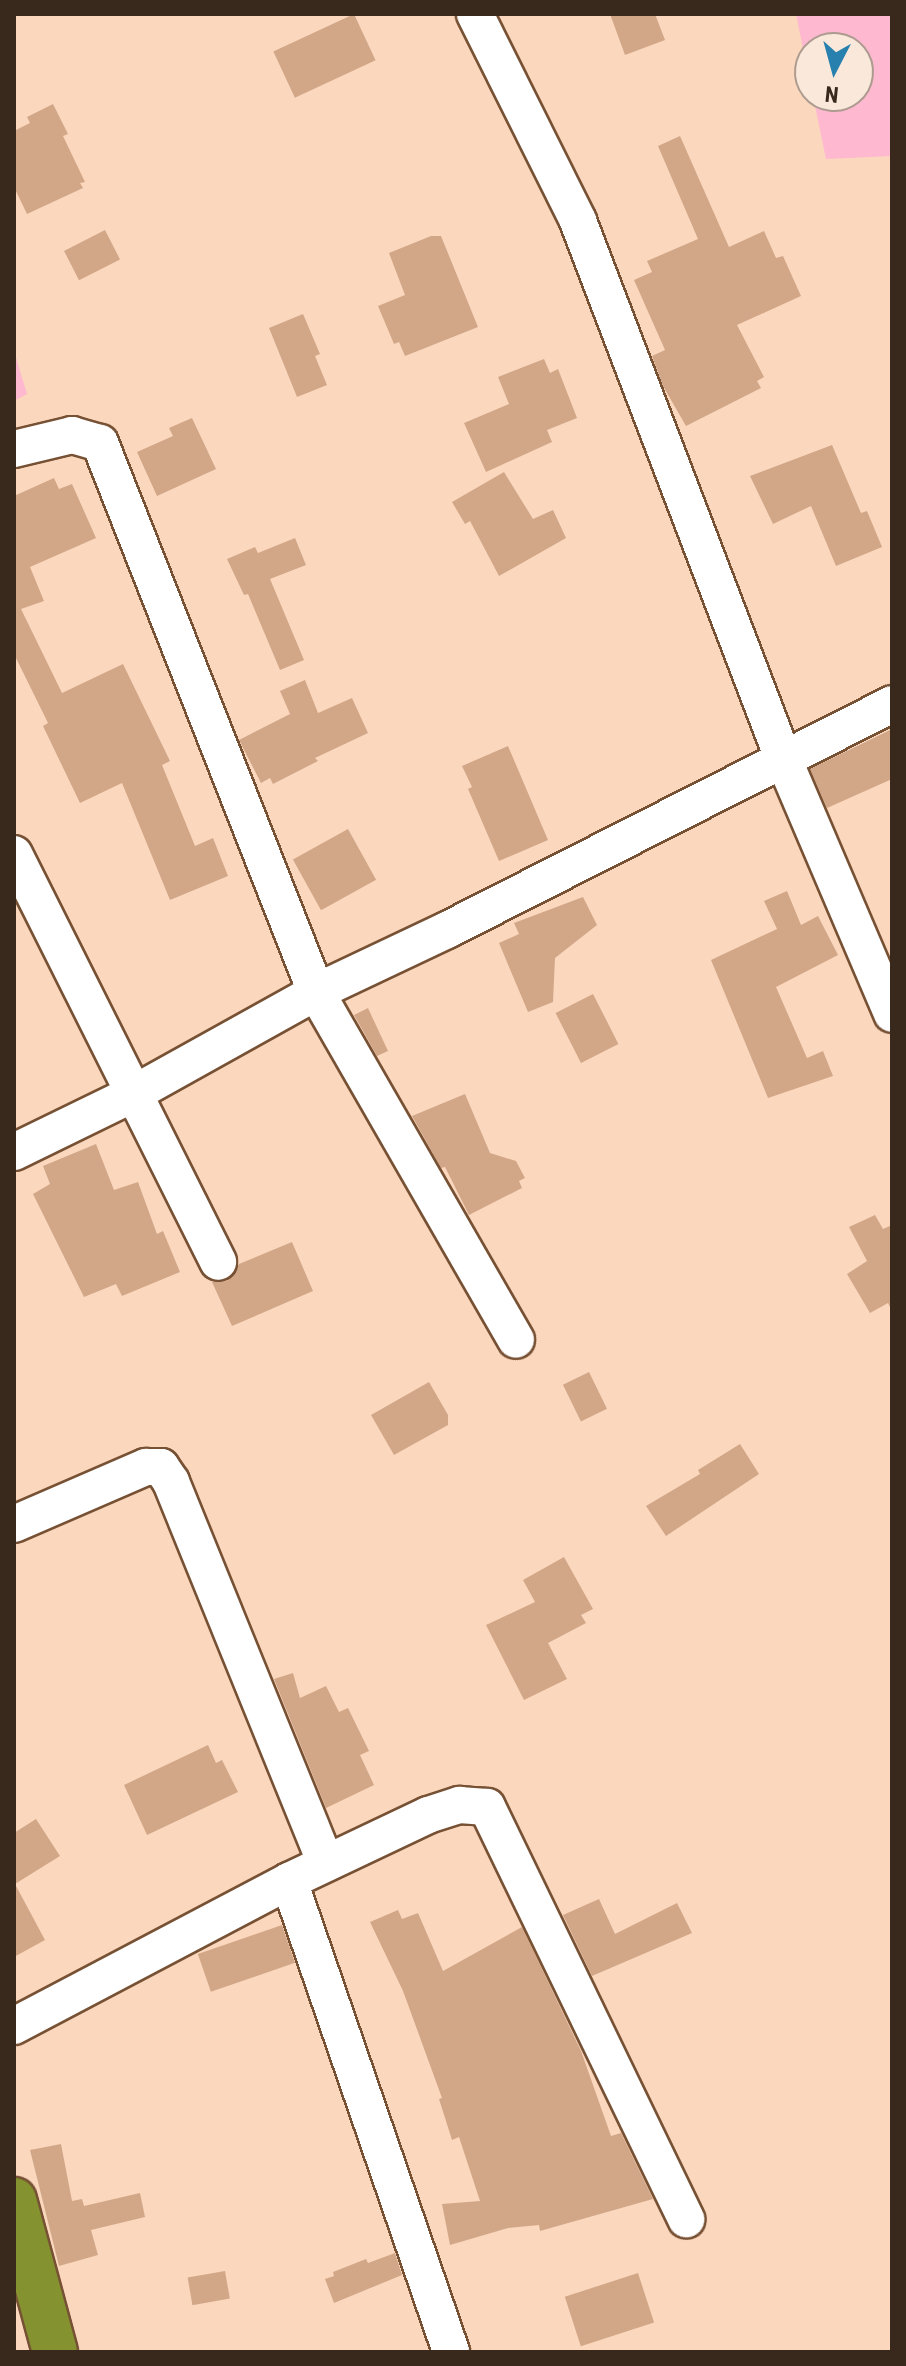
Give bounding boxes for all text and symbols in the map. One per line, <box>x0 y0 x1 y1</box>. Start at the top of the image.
north arrow <box>794 32 874 112</box>
text: N <box>824 81 840 108</box>

